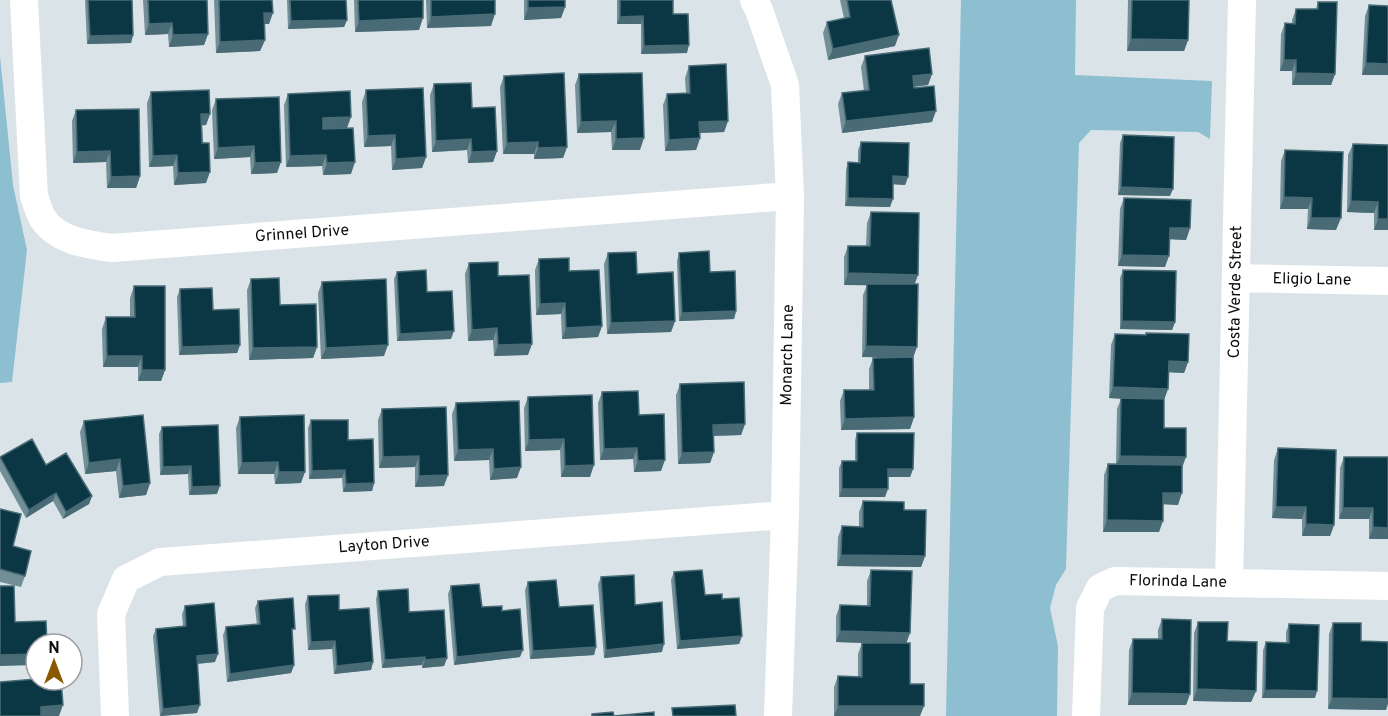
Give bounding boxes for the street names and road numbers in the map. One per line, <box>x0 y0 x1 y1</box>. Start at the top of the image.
street label: Grinnel Drive <box>254 221 350 247</box>
street label: Costa Verde Street <box>1225 225 1247 359</box>
street label: Eligio Lane <box>1272 269 1352 291</box>
street label: Monarch Lane <box>777 304 799 406</box>
street label: Layton Drive <box>338 532 430 558</box>
street label: Florinda Lane <box>1129 571 1227 593</box>

